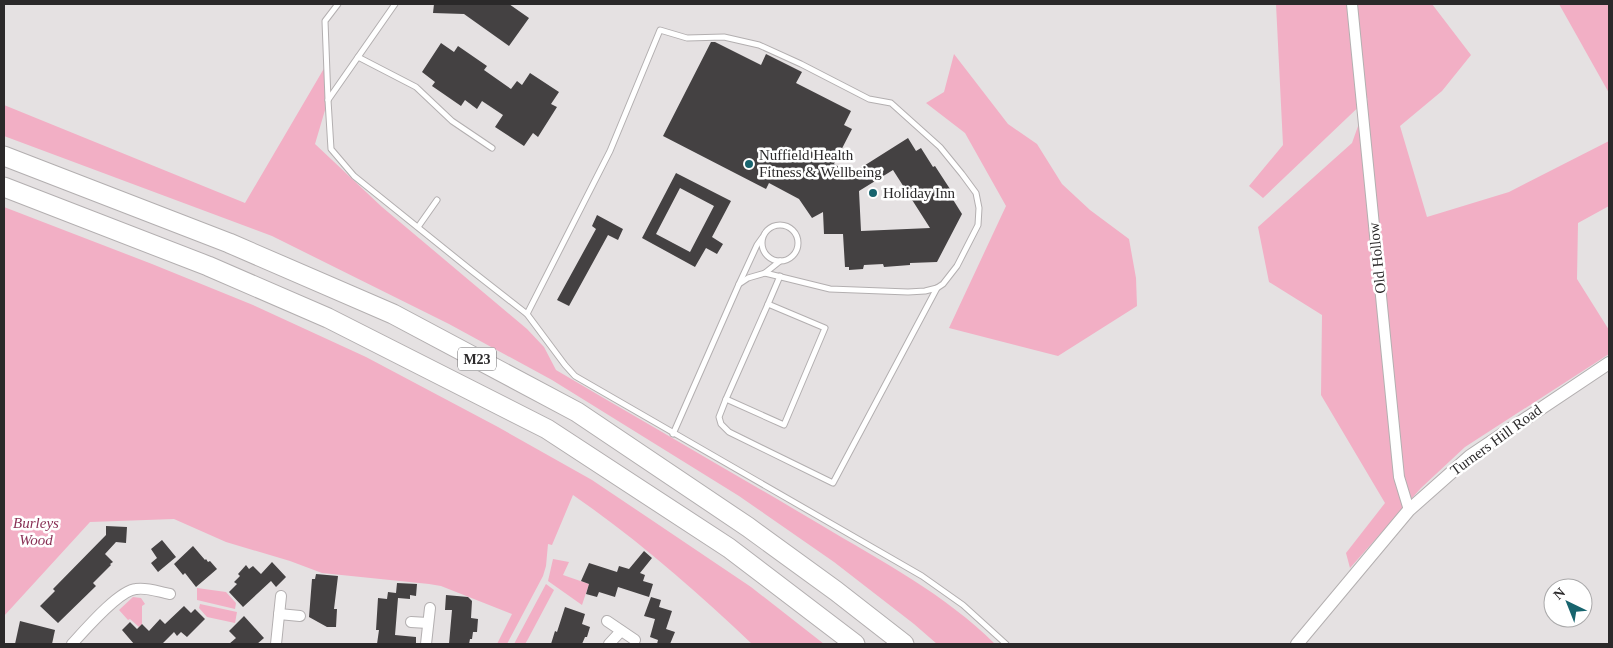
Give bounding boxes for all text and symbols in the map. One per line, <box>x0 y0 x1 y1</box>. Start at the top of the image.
place label: Nuffield Health Fitness & Wellbeing <box>759 147 882 180</box>
marker: Nuffield Health Fitness & Wellbeing <box>743 158 755 170</box>
place label: Holiday Inn <box>883 185 956 201</box>
marker: Holiday Inn <box>867 187 879 199</box>
street label: Old Hollow <box>1365 222 1389 294</box>
road number: M23 <box>458 348 496 370</box>
street label: Turners Hill Road <box>1447 401 1545 478</box>
park label: Burleys Wood <box>13 515 59 548</box>
north arrow <box>1543 578 1593 628</box>
text: N <box>1551 585 1568 603</box>

